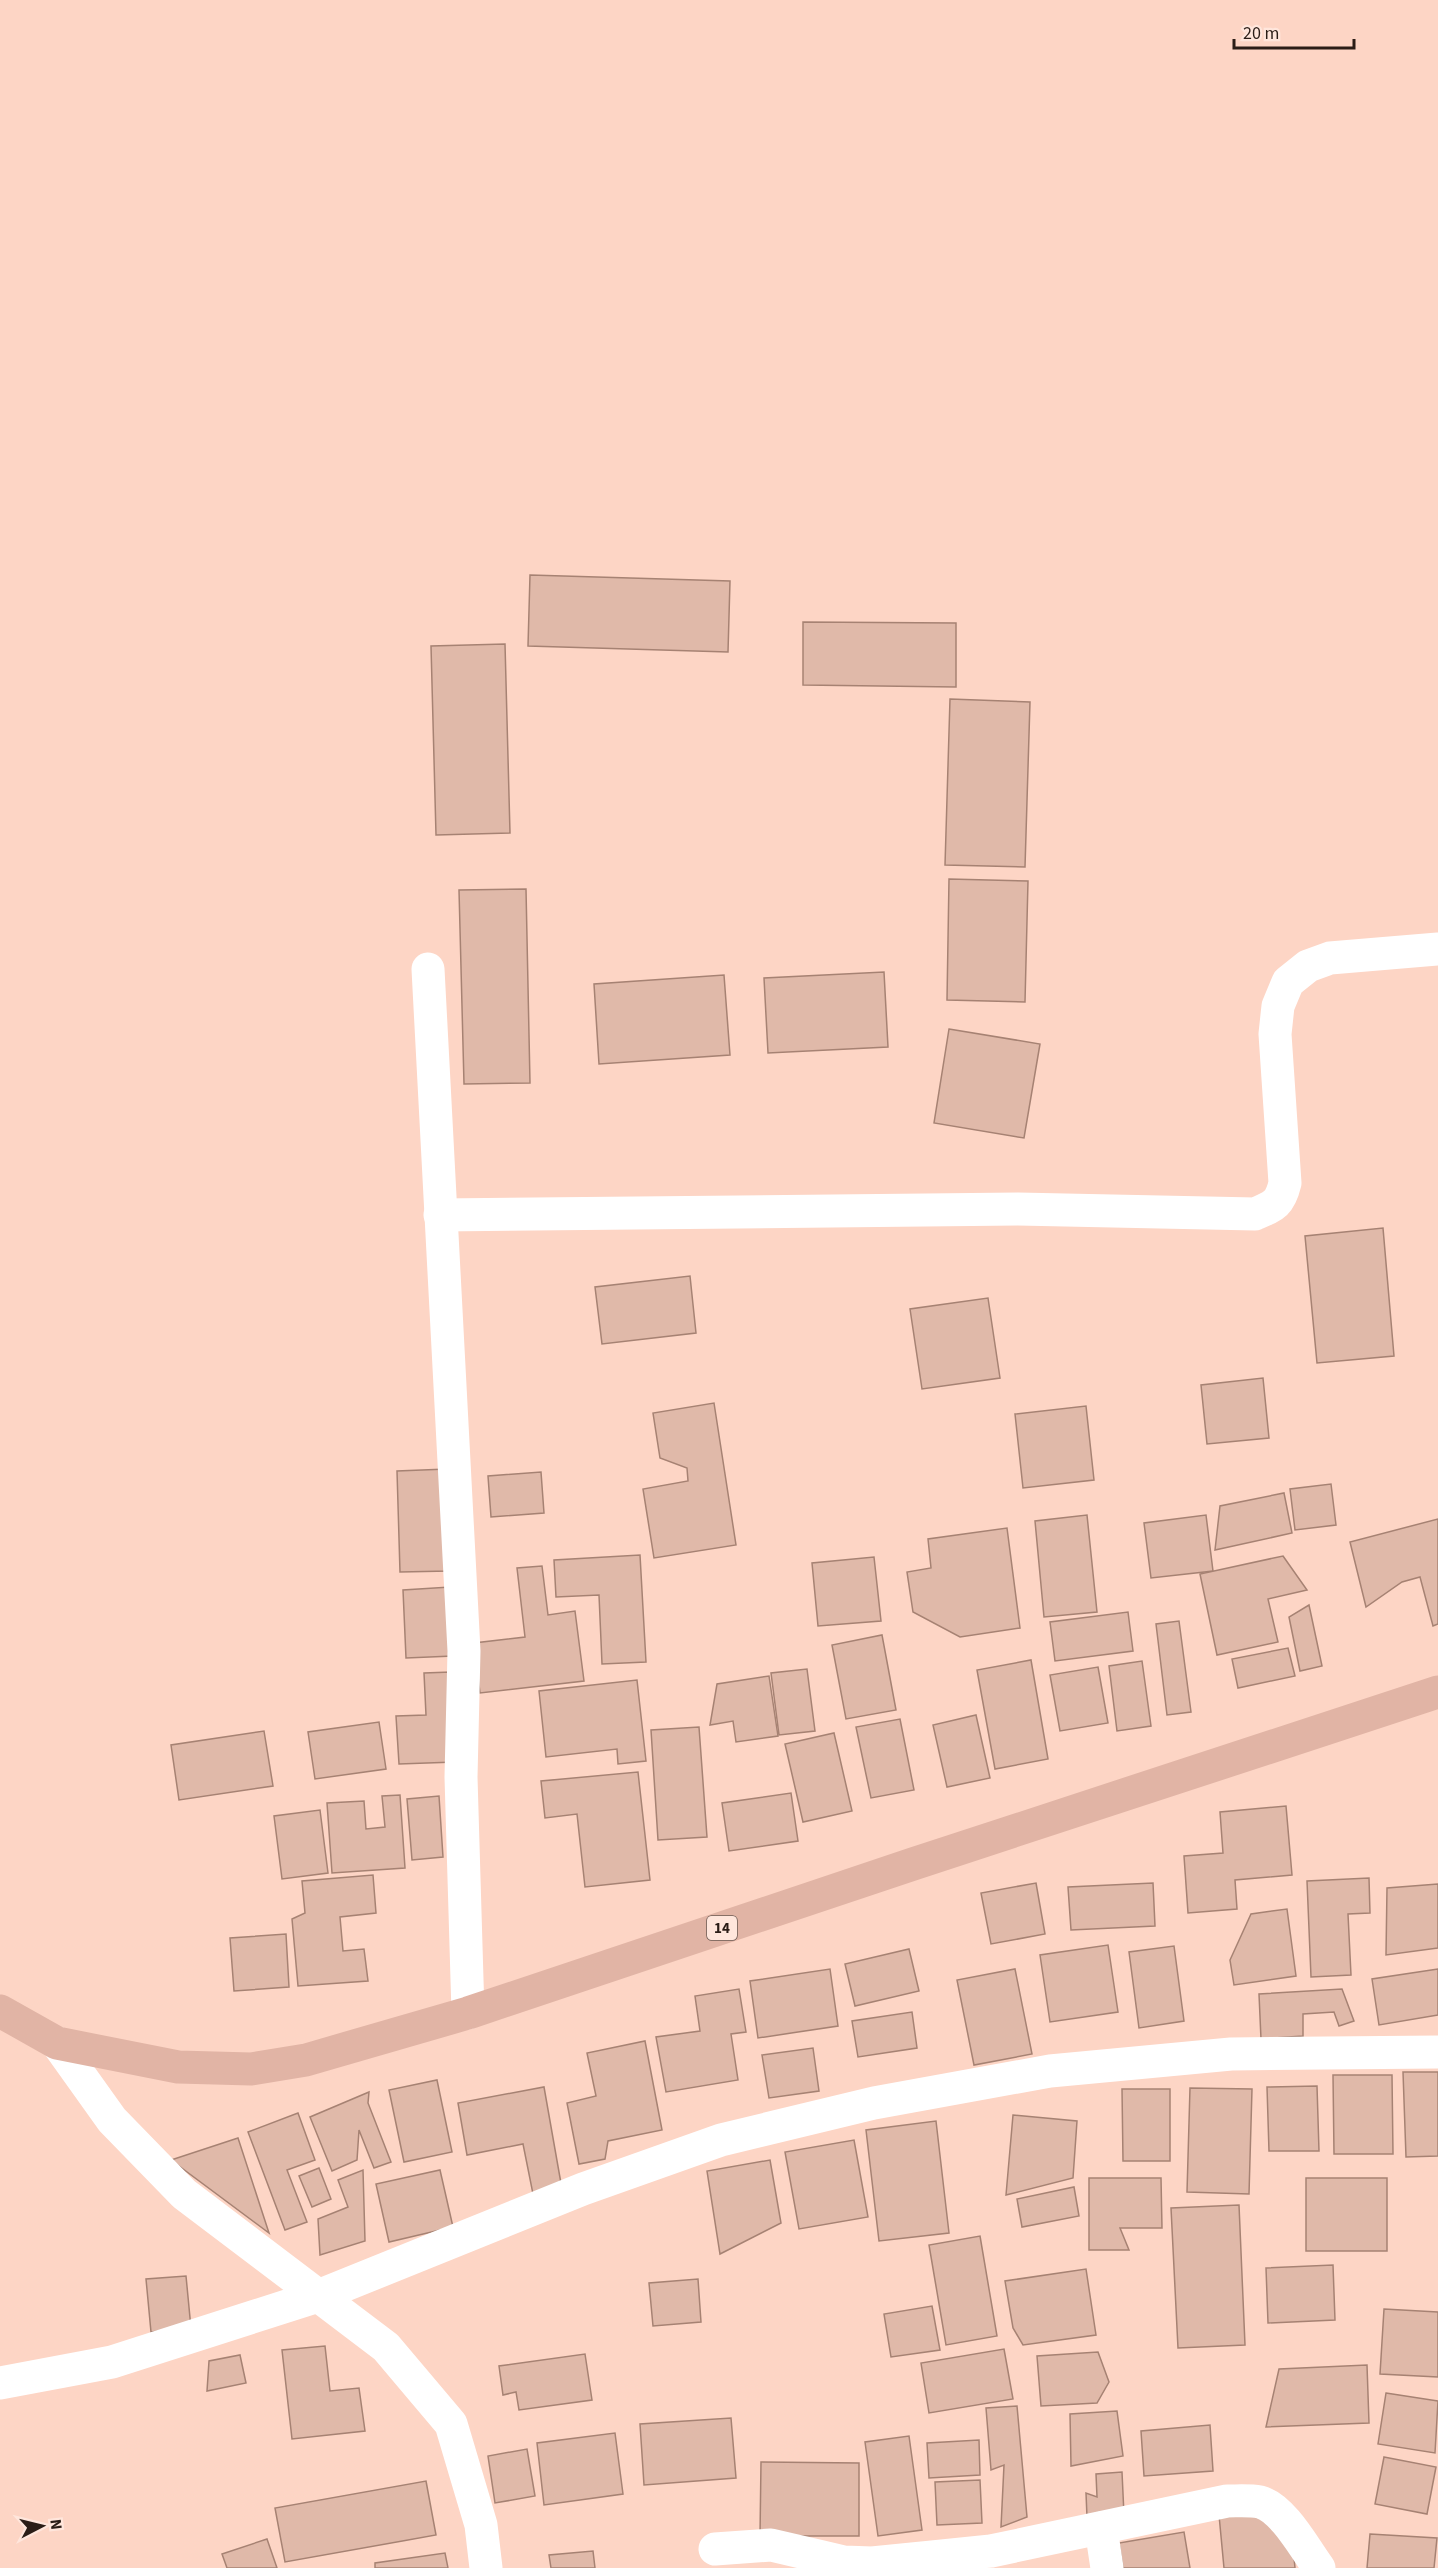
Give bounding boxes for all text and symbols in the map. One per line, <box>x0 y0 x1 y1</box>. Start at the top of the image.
scale bar <box>1234 12 1354 50</box>
text: 20 m <box>1243 21 1279 46</box>
road number: 14 <box>707 1916 737 1940</box>
north arrow <box>12 2496 72 2556</box>
text: N <box>44 2518 67 2531</box>

